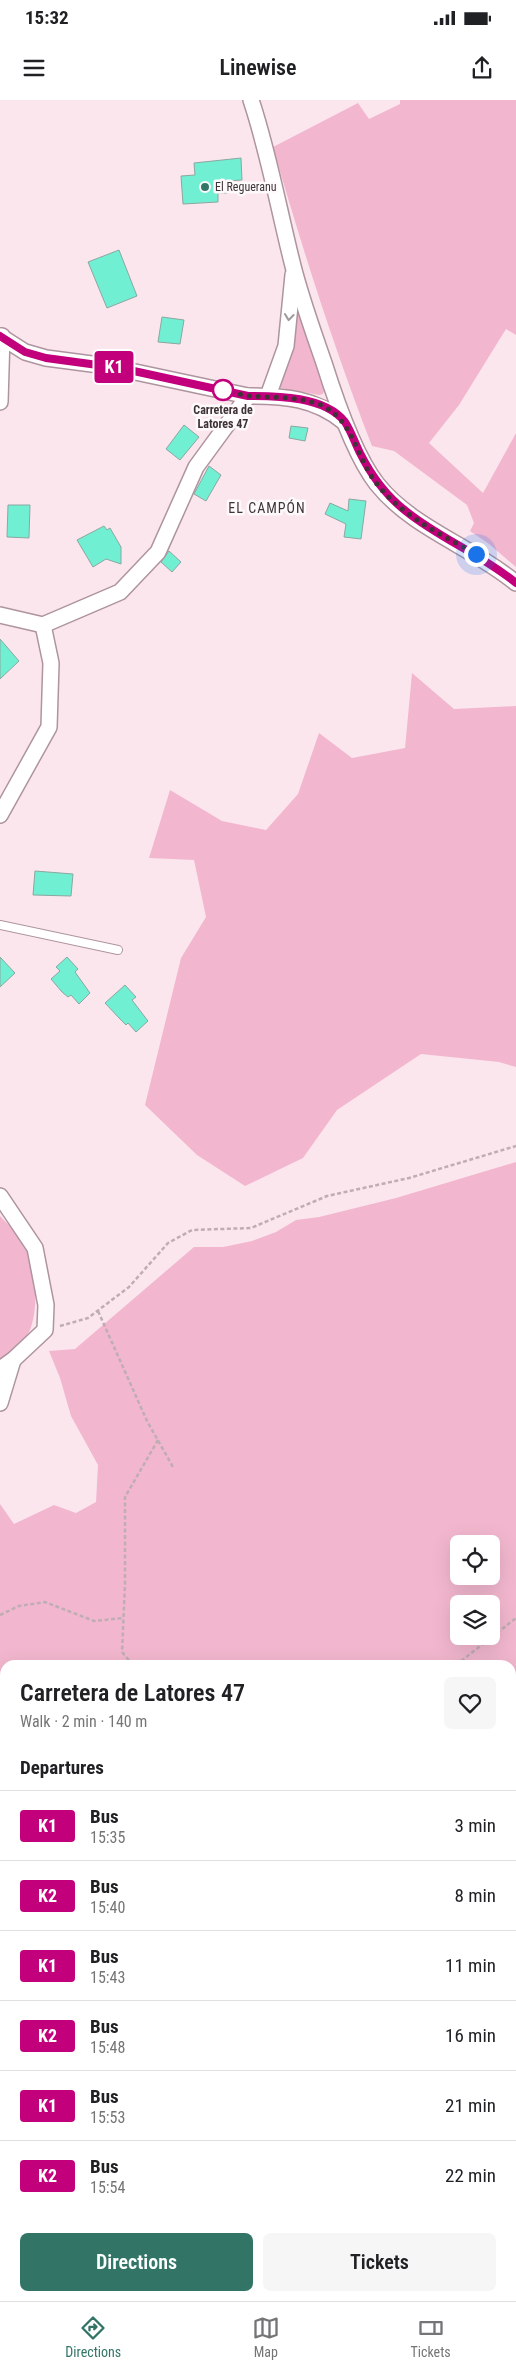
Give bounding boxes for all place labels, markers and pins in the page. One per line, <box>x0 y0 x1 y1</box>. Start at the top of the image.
place label: El Regueranu <box>215 180 277 194</box>
marker: El Regueranu <box>199 181 211 193</box>
marker: Carretera de Latores 47 <box>212 379 234 401</box>
place label: Carretera de Latores 47 <box>193 403 253 431</box>

